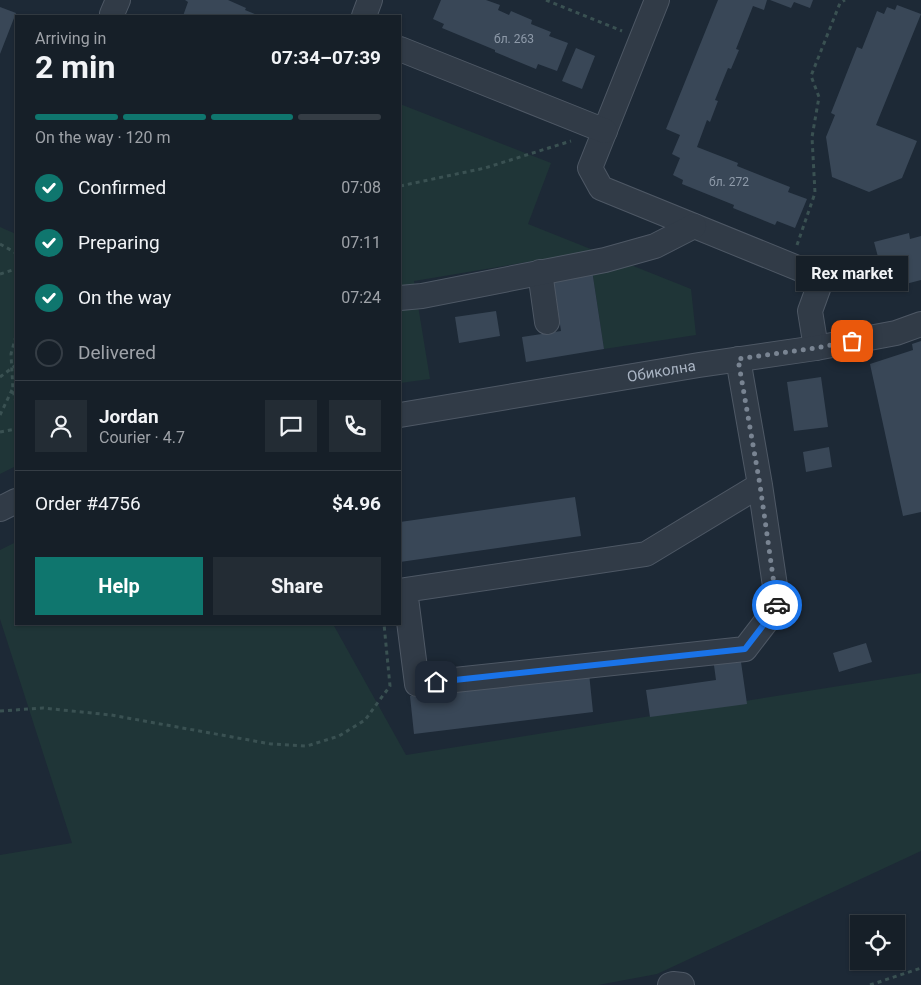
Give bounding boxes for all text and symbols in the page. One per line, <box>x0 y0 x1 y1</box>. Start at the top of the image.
text: Arriving in <box>35 29 106 48</box>
house number: бл. 263 <box>494 32 534 46</box>
text: 07:34–07:39 <box>271 46 381 69</box>
text: 2 min <box>35 48 115 86</box>
text: On the way · 120 m <box>35 128 171 147</box>
icon: check <box>35 174 63 202</box>
house number: бл. 272 <box>709 175 749 189</box>
text: Confirmed <box>78 176 166 199</box>
text: 07:08 <box>341 178 381 197</box>
icon: check <box>35 229 63 257</box>
text: Preparing <box>78 231 160 254</box>
text: 07:11 <box>341 233 381 252</box>
callout: Rex market <box>796 256 908 291</box>
text: Rex market <box>811 264 893 283</box>
icon: check <box>35 284 63 312</box>
text: On the way <box>78 286 171 309</box>
text: 07:24 <box>341 288 381 307</box>
pin <box>831 320 873 362</box>
icon: bag <box>838 327 866 355</box>
text: Delivered <box>78 341 156 364</box>
street label: Обиколна <box>626 357 697 386</box>
button: person <box>35 400 87 452</box>
button: chat <box>265 400 317 452</box>
button: phone <box>329 400 381 452</box>
text: Jordan <box>99 405 159 428</box>
text: Courier · 4.7 <box>99 428 185 447</box>
text: Order #4756 <box>35 492 141 515</box>
text: $4.96 <box>332 492 381 515</box>
button: Help <box>35 557 203 615</box>
button: Share <box>213 557 381 615</box>
courier <box>752 580 802 630</box>
icon: car <box>763 591 791 619</box>
pin <box>415 661 457 703</box>
icon: home <box>422 668 450 696</box>
map controls <box>850 915 905 970</box>
button: locate <box>850 915 905 970</box>

